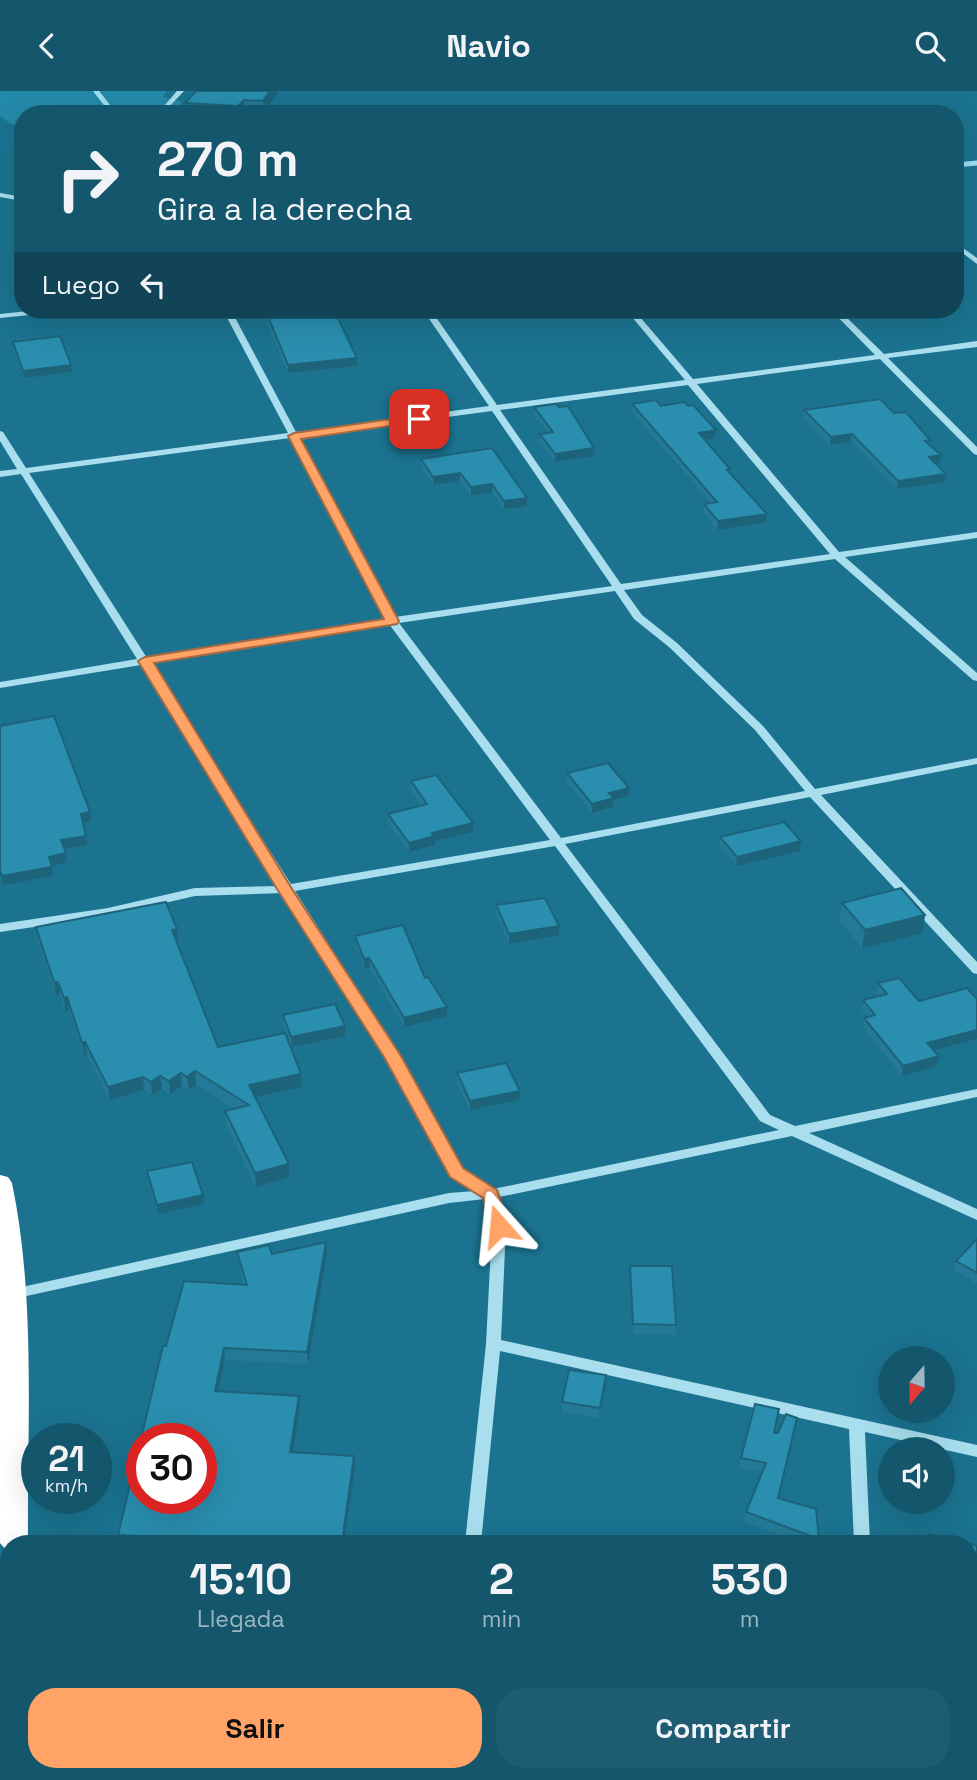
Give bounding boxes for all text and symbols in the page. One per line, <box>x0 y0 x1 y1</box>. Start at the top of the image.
text: Navio <box>446 26 531 66</box>
icon: back <box>28 27 66 65</box>
icon: search <box>911 27 949 65</box>
text: 270 m <box>157 128 299 190</box>
icon: right <box>42 133 133 224</box>
text: Gira a la derecha <box>157 189 412 229</box>
icon: left <box>134 266 172 304</box>
text: Luego <box>42 268 120 302</box>
pin <box>389 389 449 449</box>
icon: arrive <box>400 400 438 438</box>
position arrow <box>462 1189 536 1263</box>
north arrow <box>878 1346 956 1423</box>
map controls <box>878 1346 955 1514</box>
speed limit sign: 30 <box>126 1423 217 1514</box>
text: 21 <box>48 1437 85 1481</box>
button: sound <box>878 1437 955 1514</box>
text: km/h <box>45 1474 88 1497</box>
text: 15:10 <box>189 1553 292 1606</box>
text: 2 <box>489 1553 514 1606</box>
text: 530 <box>711 1553 789 1606</box>
text: Llegada <box>197 1604 285 1634</box>
text: min <box>482 1604 521 1634</box>
text: m <box>740 1604 760 1634</box>
button: Salir <box>28 1688 482 1768</box>
button: Compartir <box>496 1688 950 1768</box>

